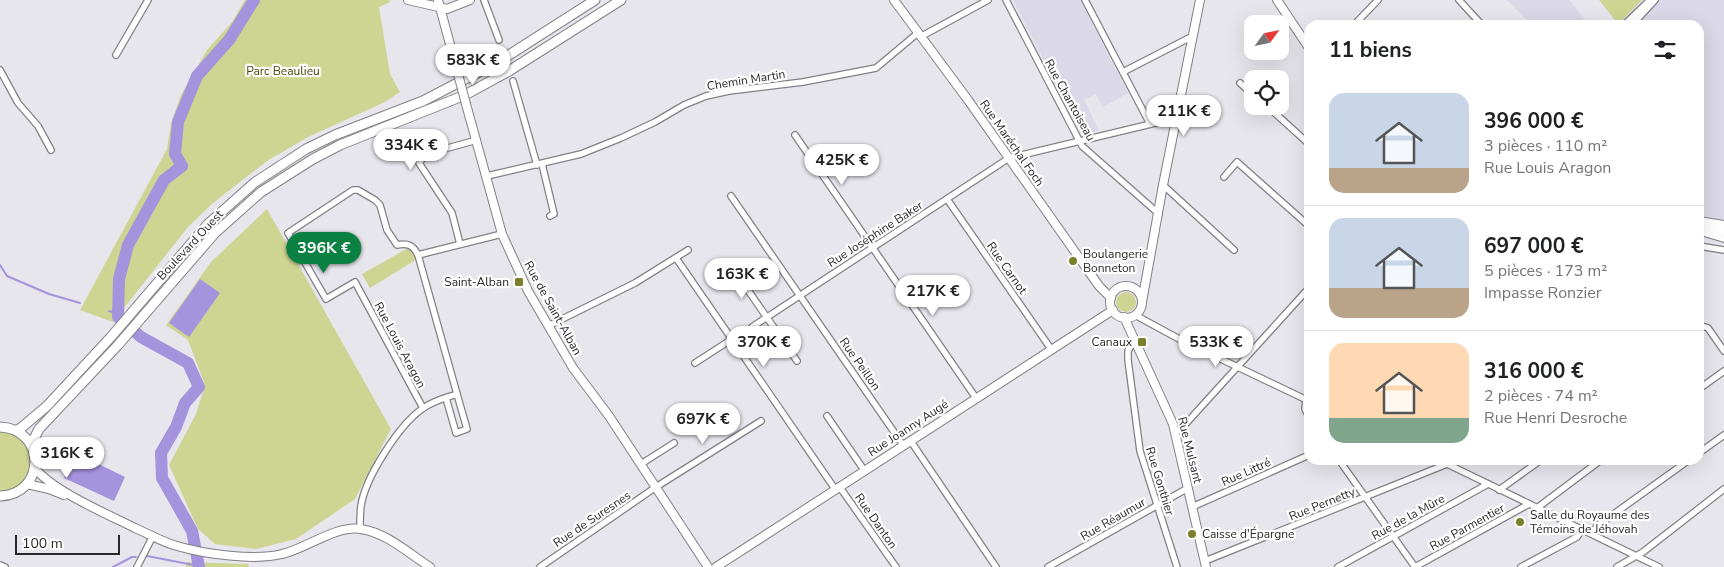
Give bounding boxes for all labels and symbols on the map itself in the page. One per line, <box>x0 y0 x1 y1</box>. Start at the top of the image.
north arrow <box>1244 15 1289 60</box>
pin: 583K € <box>432 44 514 86</box>
street label: Rue Chantoiseau <box>1041 56 1099 144</box>
park label: Parc Beaulieu <box>246 63 320 79</box>
street label: Chemin Martin <box>706 66 786 94</box>
pin: 211K € <box>1143 94 1225 137</box>
street label: Rue Maréchal Foch <box>976 97 1048 189</box>
pin: 334K € <box>370 128 452 171</box>
pin: 425K € <box>801 144 883 186</box>
street label: Rue Joséphine Baker <box>824 197 926 271</box>
street label: Boulevard Ouest <box>153 206 227 283</box>
pin: 396K € <box>283 232 365 274</box>
street label: Rue Carnot <box>983 239 1031 298</box>
place label: Boulangerie Bonneton <box>1083 246 1148 276</box>
marker: Boulangerie Bonneton <box>1067 255 1079 267</box>
street label: Rue de Saint-Alban <box>520 258 586 358</box>
pin: 163K € <box>701 258 783 300</box>
place label: Saint-Alban <box>444 274 509 290</box>
pin: 217K € <box>892 274 974 317</box>
marker: Saint-Alban <box>513 276 525 288</box>
street label: Rue Louis Aragon <box>370 299 430 391</box>
pin: 370K € <box>723 326 805 368</box>
pin: 533K € <box>1175 326 1257 368</box>
street label: Rue Peillon <box>836 334 884 394</box>
place label: Canaux <box>1092 334 1133 350</box>
marker: Canaux <box>1136 336 1148 348</box>
street label: Rue Joanny Augé <box>865 396 951 460</box>
pin: 697K € <box>662 402 744 445</box>
street label: Rue Mulsant <box>1174 415 1206 486</box>
pin: 316K € <box>26 436 108 479</box>
street label: Rue Gonthier <box>1142 445 1178 518</box>
street label: Rue Littré <box>1219 454 1273 490</box>
street label: Rue Pernetty <box>1287 483 1358 525</box>
street label: Rue de Suresnes <box>550 487 634 551</box>
street label: Rue Danton <box>851 490 901 552</box>
street label: Rue de la Mûre <box>1369 490 1447 544</box>
street label: Rue Réaumur <box>1077 493 1149 544</box>
street label: Rue Parmentier <box>1427 499 1508 554</box>
place label: Salle du Royaume des Témoins de Jéhovah <box>1530 507 1650 537</box>
marker: Salle du Royaume des Témoins de Jéhovah <box>1514 516 1526 528</box>
place label: Caisse d'Épargne <box>1202 526 1295 542</box>
marker: Caisse d'Épargne <box>1186 528 1198 540</box>
scale bar <box>15 532 120 555</box>

